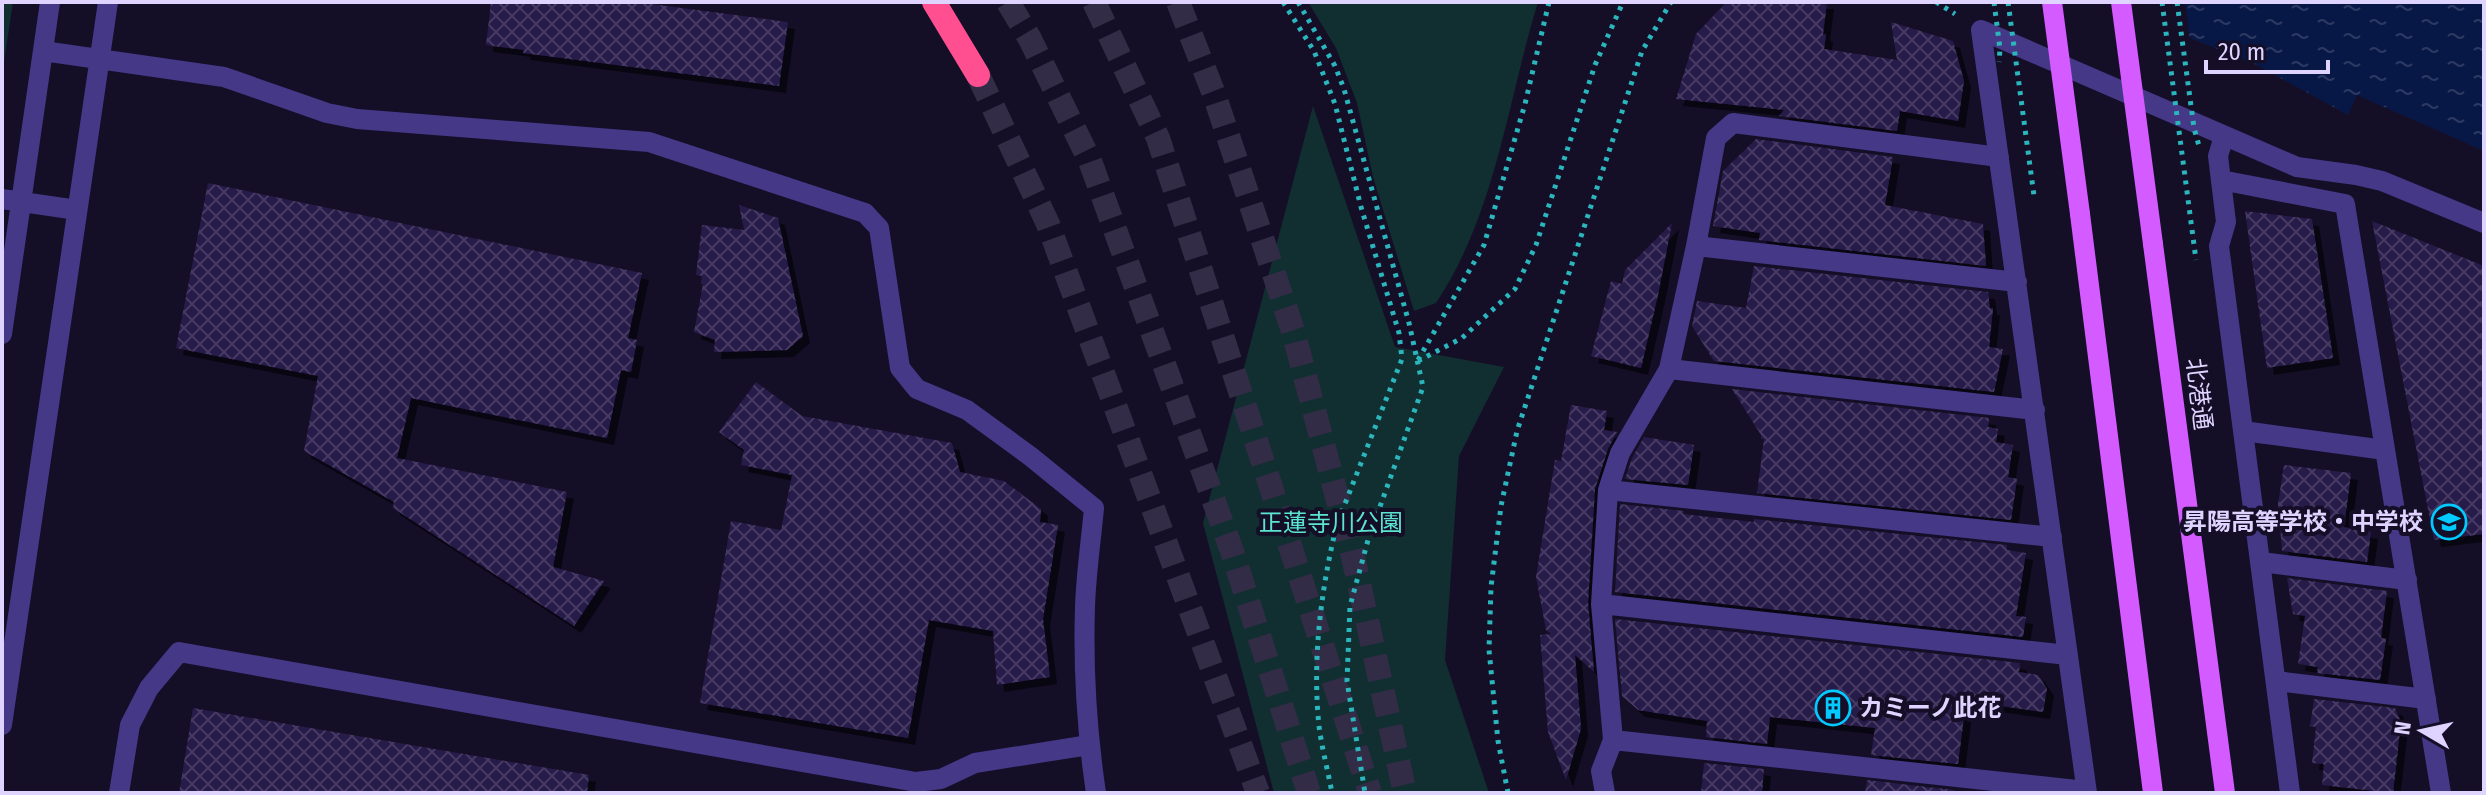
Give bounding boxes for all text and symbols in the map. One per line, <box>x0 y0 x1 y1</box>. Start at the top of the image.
scale bar <box>2206 24 2328 74</box>
text: 20 m <box>2218 38 2265 66</box>
street label: 北港通 <box>2181 357 2217 431</box>
school or university icon: 昇陽高等学校・中学校 <box>2430 503 2468 541</box>
place label: 昇陽高等学校・中学校 <box>2183 508 2423 536</box>
park label: 正蓮寺川公園 <box>1259 509 1403 537</box>
building icon: カミーノ此花 <box>1814 689 1852 727</box>
north arrow <box>2382 691 2462 771</box>
place label: カミーノ此花 <box>1859 694 2002 722</box>
text: N <box>2388 719 2417 737</box>

